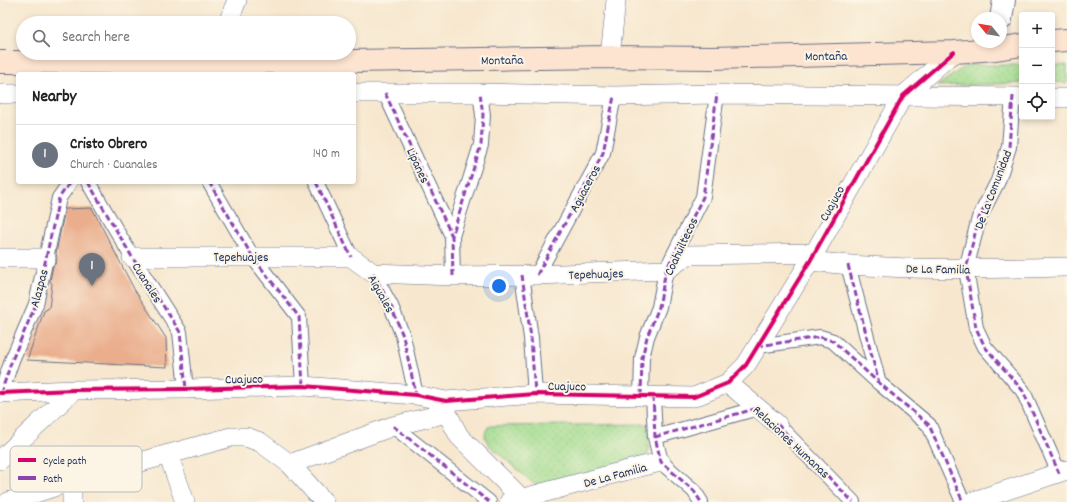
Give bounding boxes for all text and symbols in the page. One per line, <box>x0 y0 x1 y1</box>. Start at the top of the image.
north arrow <box>971 12 1007 48</box>
map controls <box>1019 12 1055 120</box>
button: + <box>1019 12 1055 48</box>
search box <box>16 16 356 60</box>
icon: search <box>30 27 52 49</box>
text: Search here <box>62 27 130 49</box>
street label: Montaña <box>805 48 848 67</box>
button: − <box>1019 48 1055 84</box>
street label: Montaña <box>481 52 524 71</box>
button: locate <box>1019 84 1055 120</box>
text: Nearby <box>32 86 76 110</box>
text: Cristo Obrero <box>70 134 147 156</box>
text: 1 <box>44 145 46 164</box>
text: 140 m <box>313 145 340 164</box>
street label: Lipanes <box>400 145 433 187</box>
street label: De La Comunidad <box>971 148 1018 232</box>
text: Church · Cuanales <box>70 156 157 175</box>
street label: Aguaceros <box>566 162 607 216</box>
street label: Cuajuco <box>816 183 851 226</box>
street label: Coahuiltecos <box>660 215 704 279</box>
street label: Tepehuajes <box>214 249 268 268</box>
pin: 1 <box>79 253 105 286</box>
street label: Cuanales <box>126 259 166 307</box>
street label: De La Familia <box>906 260 971 281</box>
street label: Tepehuajes <box>568 265 624 286</box>
street label: Alazpas <box>26 267 55 310</box>
street label: Aiguales <box>362 272 398 317</box>
your location <box>489 276 509 296</box>
street label: Cuajuco <box>225 371 263 390</box>
street label: Cuajuco <box>548 378 586 397</box>
street label: Relaciones Humanas <box>747 402 833 484</box>
legend <box>10 446 142 492</box>
text: Cycle path <box>43 454 87 470</box>
street label: De La Familia <box>582 459 650 494</box>
text: Path <box>43 472 62 488</box>

